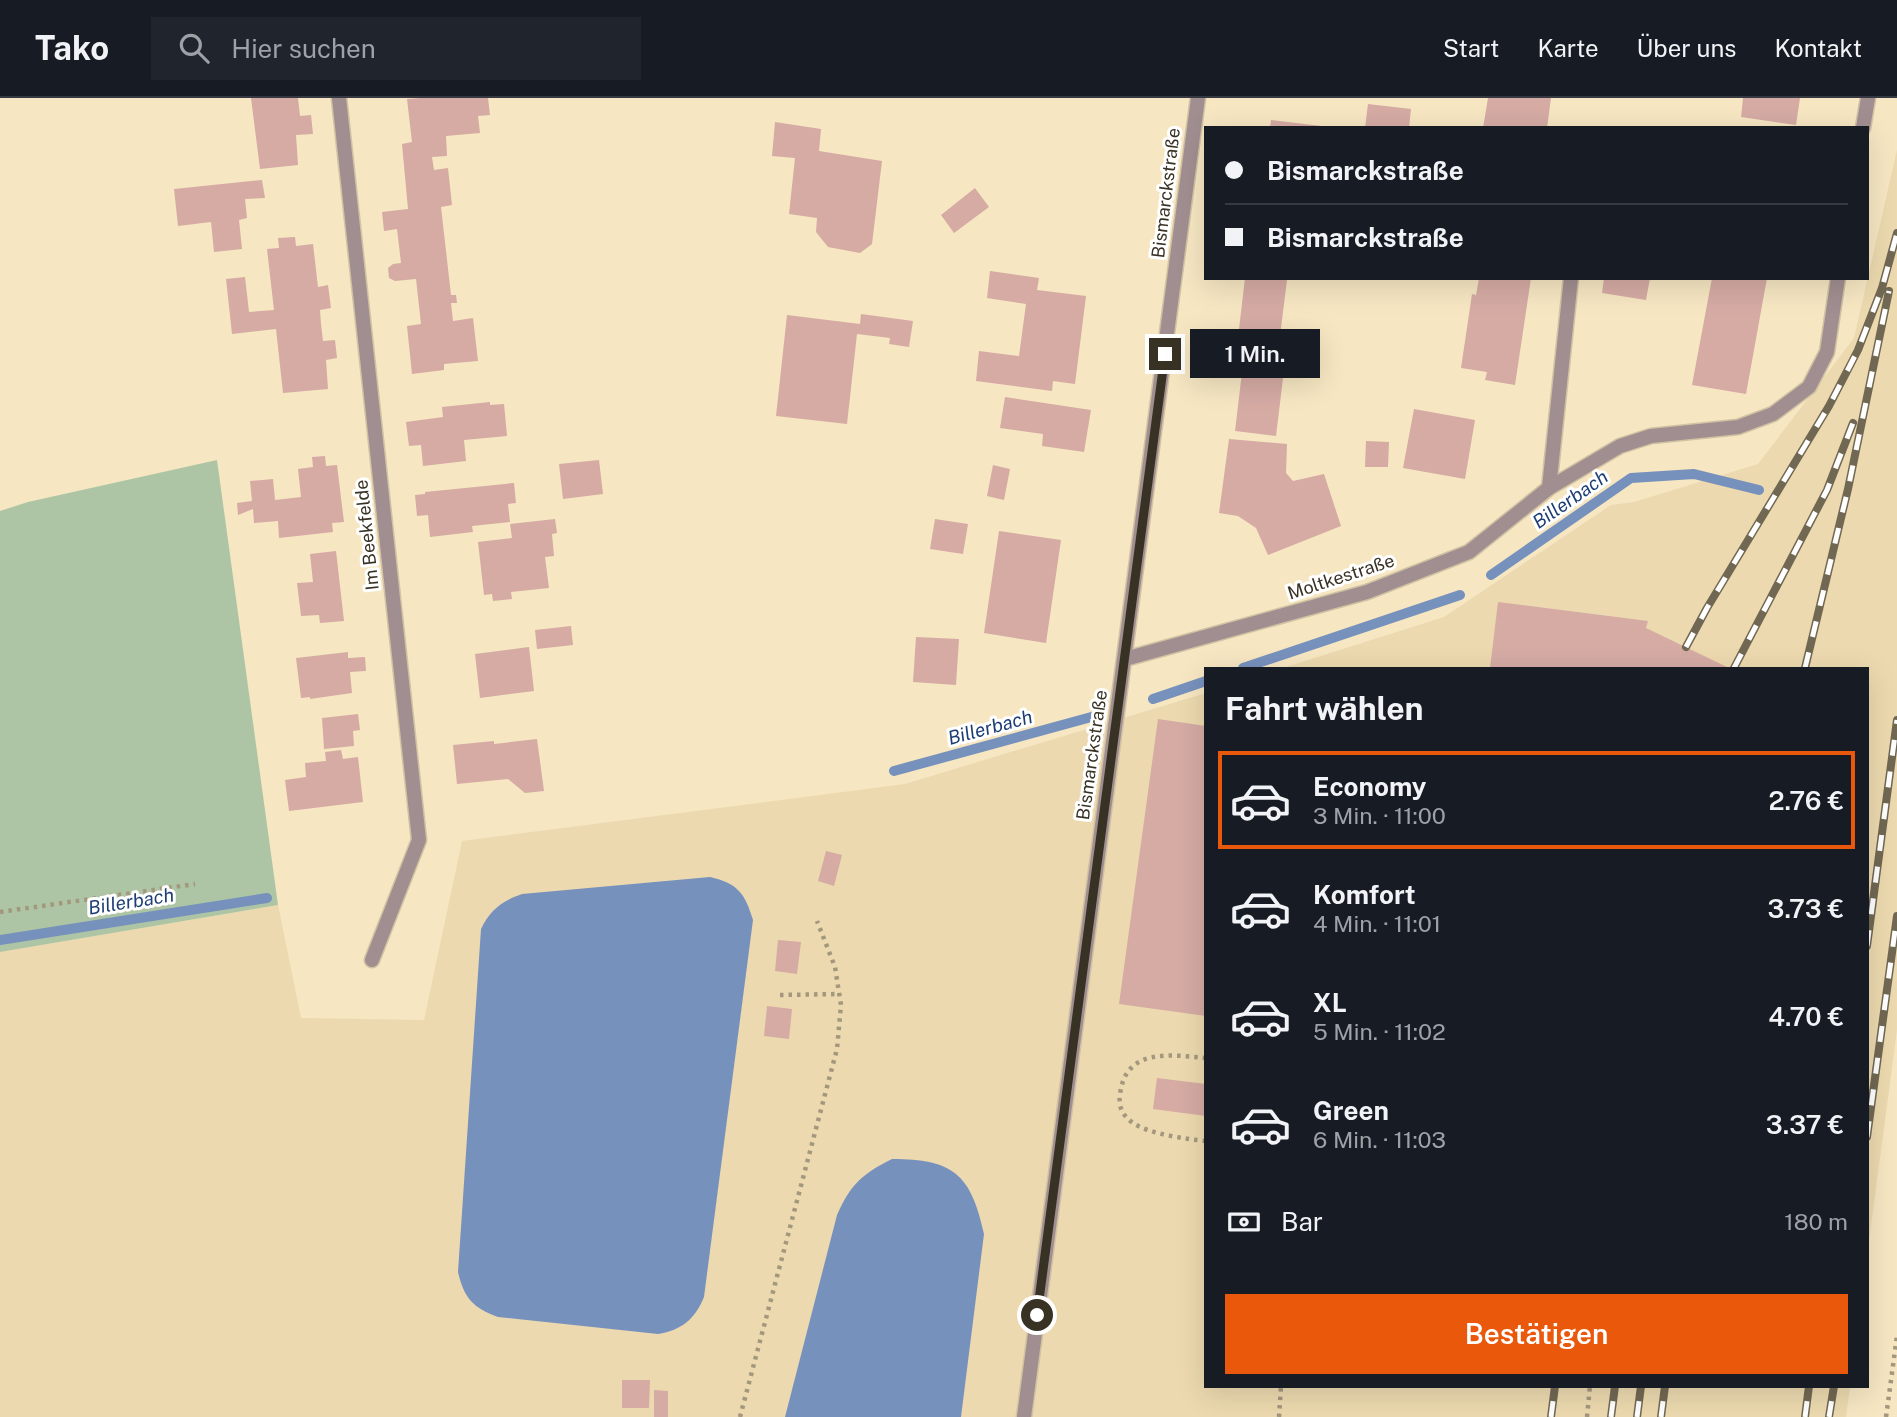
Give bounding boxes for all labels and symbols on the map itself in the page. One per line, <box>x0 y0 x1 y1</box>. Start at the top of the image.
street label: Bismarckstraße <box>1147 127 1184 259</box>
callout: 1 Min. <box>1190 330 1319 378</box>
route end <box>1149 338 1181 370</box>
water label: Billerbach <box>1528 465 1612 533</box>
street label: Im Beekfelde <box>350 479 383 591</box>
street label: Moltkestraße <box>1285 549 1397 604</box>
street label: Bismarckstraße <box>1072 689 1111 821</box>
water label: Billerbach <box>945 705 1035 749</box>
water label: Billerbach <box>86 883 176 919</box>
route start <box>1021 1299 1053 1331</box>

